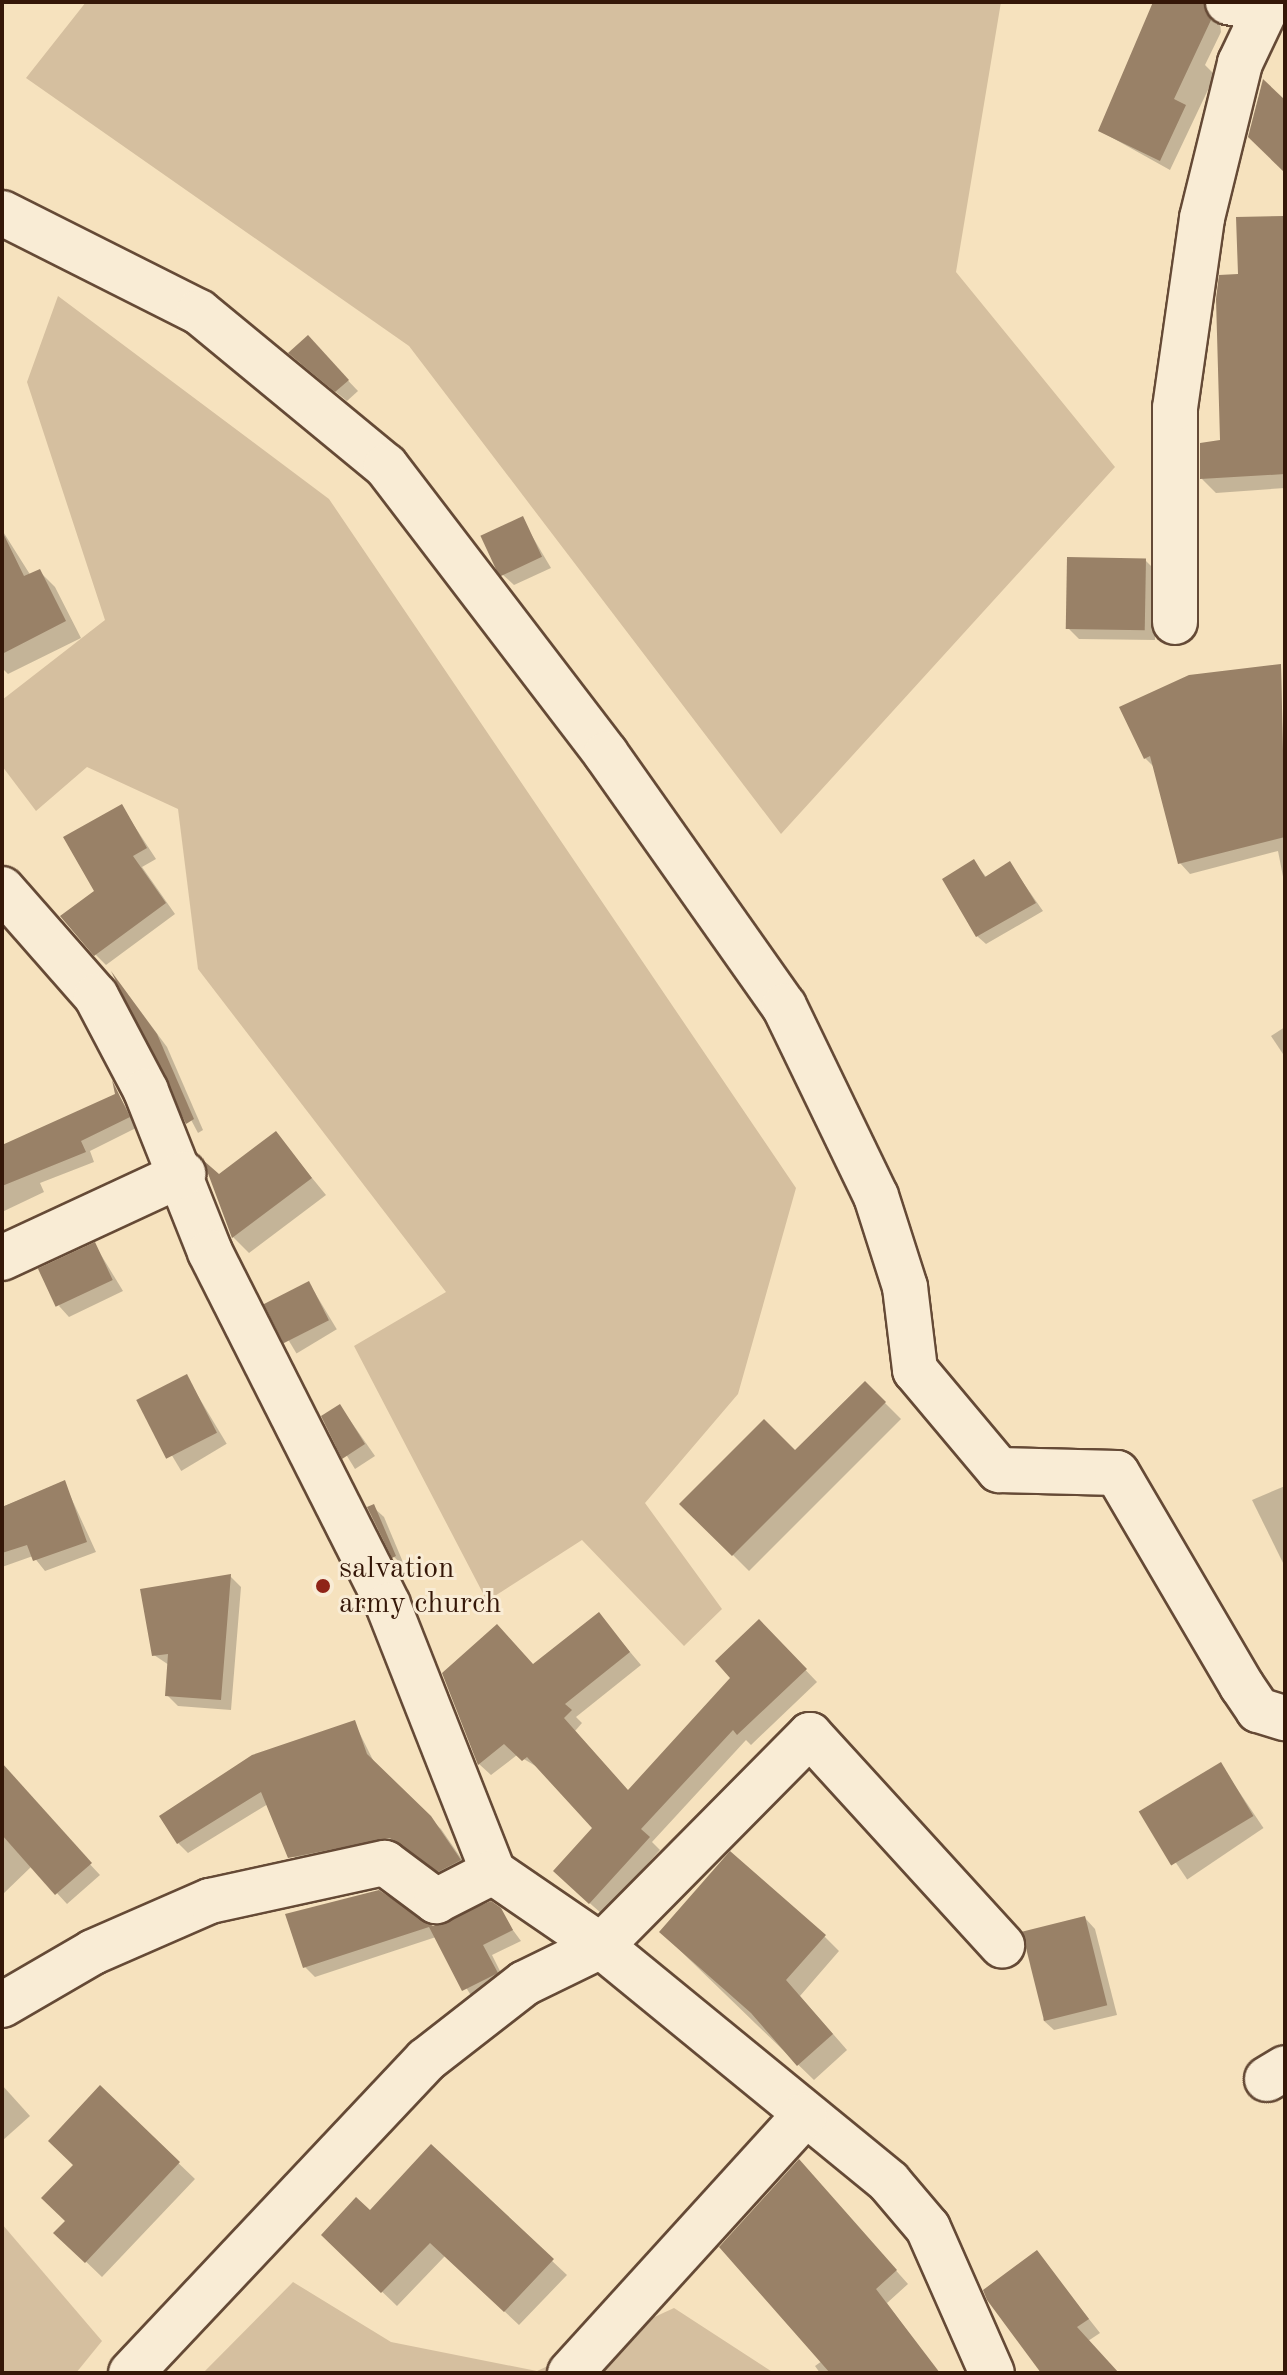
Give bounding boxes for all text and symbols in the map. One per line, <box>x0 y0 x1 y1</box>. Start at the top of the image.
place label: salvation army church <box>339 1551 501 1622</box>
marker: salvation army church <box>314 1577 332 1595</box>

